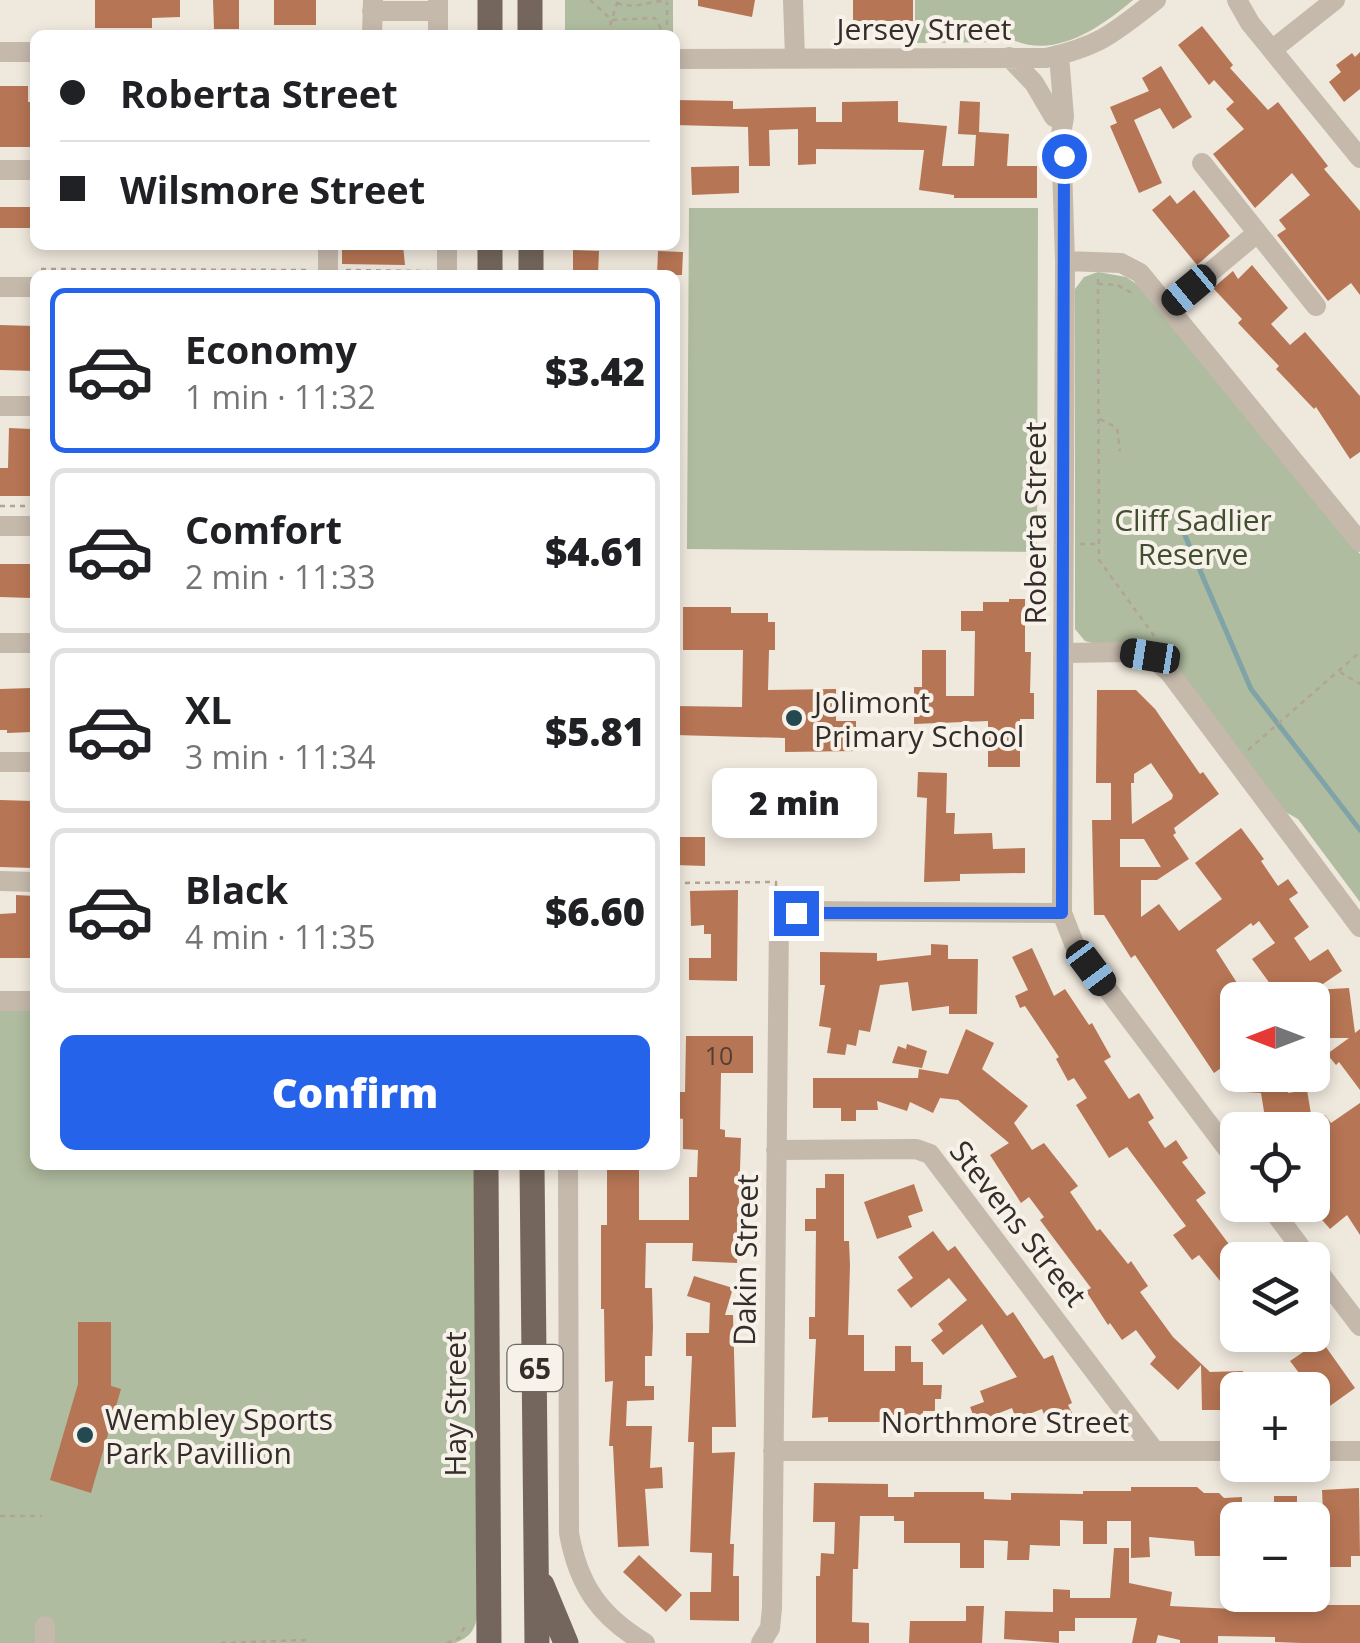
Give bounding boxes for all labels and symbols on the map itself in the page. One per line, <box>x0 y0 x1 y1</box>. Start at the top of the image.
street label: Jersey Street <box>834 8 1011 49</box>
route start <box>1042 134 1087 179</box>
car <box>1156 259 1222 321</box>
street label: Roberta Street <box>1014 422 1055 624</box>
park label: Cliff Sadlier Reserve <box>1114 499 1272 574</box>
car <box>1118 636 1182 676</box>
place label: Jolimont Primary School <box>811 681 1024 756</box>
marker: Jolimont Primary School <box>783 707 805 729</box>
callout: 2 min <box>714 768 878 838</box>
route end <box>774 891 819 936</box>
car <box>1061 935 1121 1001</box>
north arrow <box>1220 982 1330 1092</box>
house number: 10 <box>705 1038 733 1072</box>
street label: Stevens Street <box>941 1132 1097 1314</box>
street label: Dakin Street <box>723 1174 767 1346</box>
street label: Hay Street <box>434 1331 475 1477</box>
road number: 65 <box>508 1345 562 1391</box>
place label: Wembley Sports Park Pavillion <box>105 1398 333 1473</box>
street label: Northmore Street <box>881 1401 1129 1442</box>
marker: Wembley Sports Park Pavillion <box>74 1424 96 1446</box>

